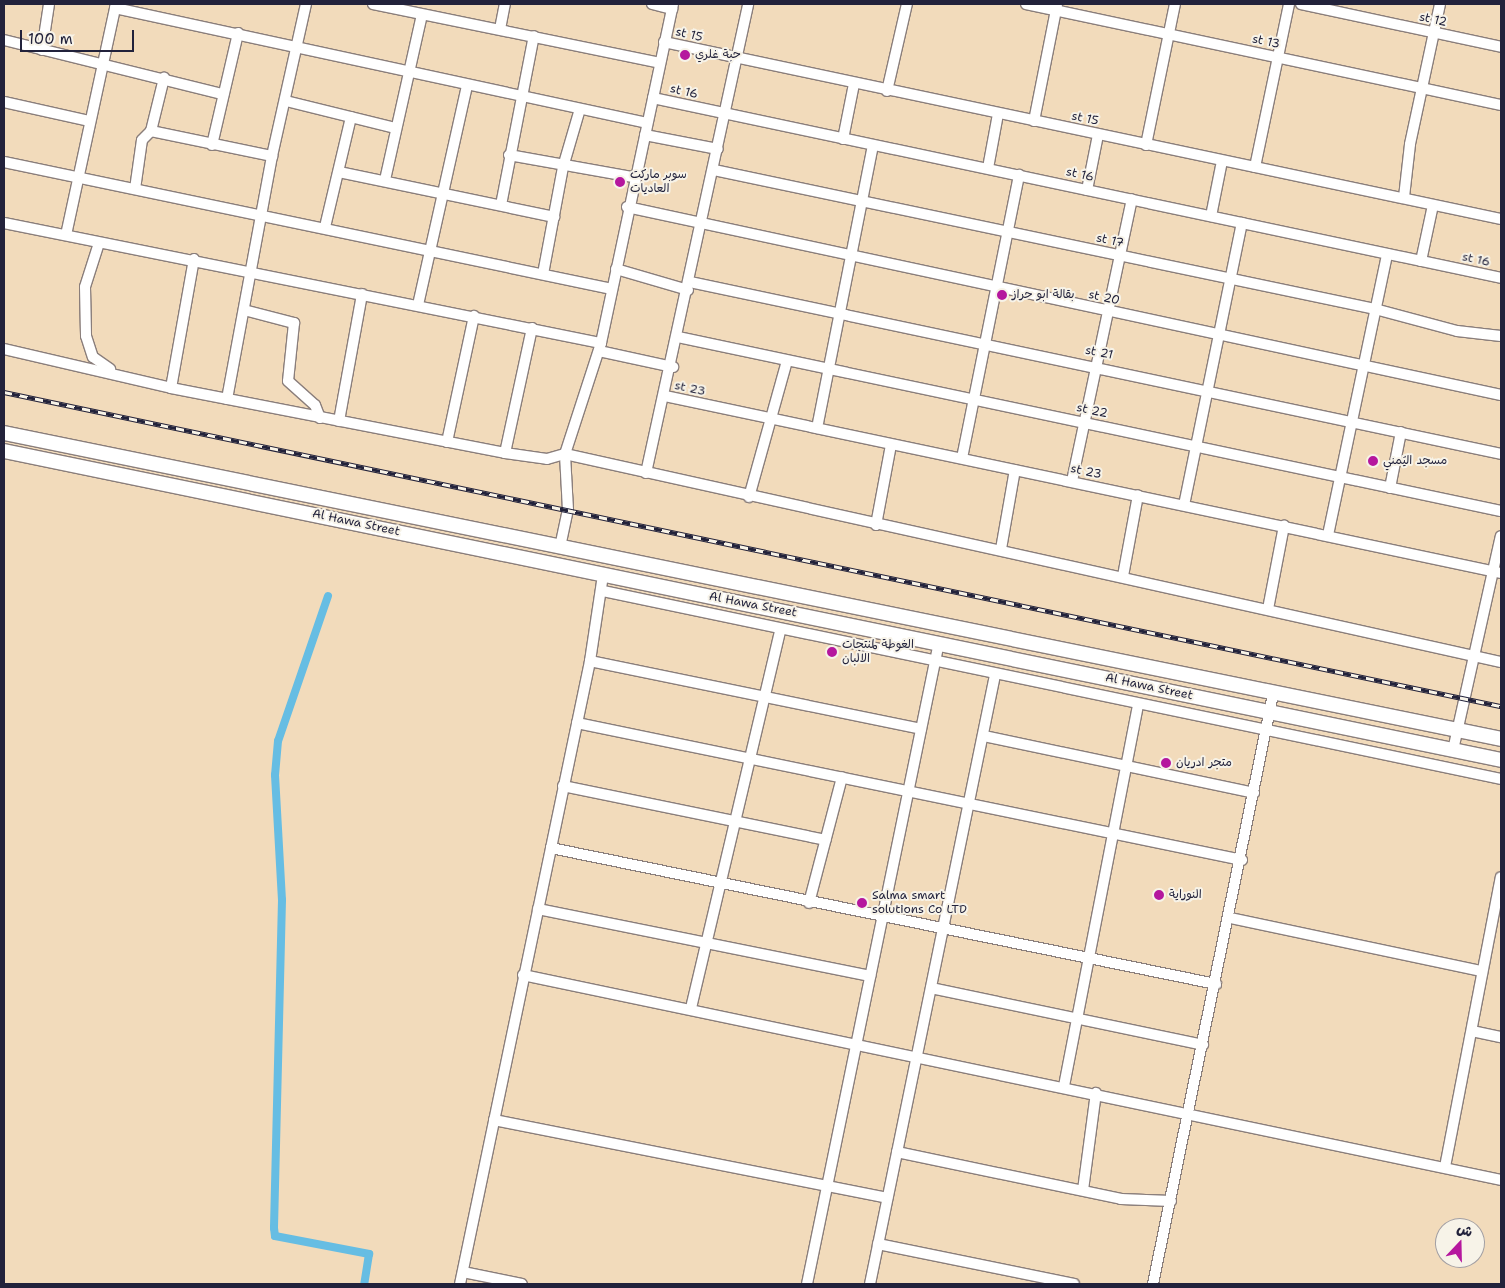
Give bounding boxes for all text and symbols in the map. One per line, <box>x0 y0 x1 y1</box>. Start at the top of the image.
street label: st 12 <box>1418 10 1448 30</box>
scale bar <box>22 20 136 52</box>
street label: st 15 <box>674 25 704 45</box>
text: 100 m <box>28 29 73 49</box>
street label: st 13 <box>1251 32 1281 52</box>
place label: حبة غلري <box>695 48 741 62</box>
marker: حبة غلري <box>679 49 691 61</box>
street label: st 16 <box>669 82 699 102</box>
street label: st 15 <box>1070 109 1100 129</box>
street label: st 16 <box>1065 165 1095 185</box>
place label: سوبر ماركت العاديات <box>630 168 687 196</box>
marker: سوبر ماركت العاديات <box>614 176 626 188</box>
street label: st 17 <box>1095 231 1125 251</box>
street label: st 16 <box>1461 250 1491 270</box>
place label: بقالة ابو حراز <box>1012 288 1074 302</box>
street label: st 20 <box>1087 288 1121 308</box>
marker: بقالة ابو حراز <box>996 289 1008 301</box>
street label: st 21 <box>1084 343 1114 363</box>
street label: st 23 <box>673 379 707 399</box>
street label: st 22 <box>1075 401 1109 421</box>
place label: مسجد اليُمني <box>1383 454 1447 468</box>
marker: مسجد اليُمني <box>1367 455 1379 467</box>
street label: st 23 <box>1069 462 1103 482</box>
street label: Al Hawa Street <box>311 507 401 539</box>
street label: Al Hawa Street <box>708 589 798 621</box>
place label: الغوطة لمنتجات الالبان <box>842 638 914 666</box>
marker: الغوطة لمنتجات الالبان <box>826 646 838 658</box>
street label: Al Hawa Street <box>1104 671 1194 703</box>
place label: متجر ادريان <box>1176 756 1232 770</box>
marker: متجر ادريان <box>1160 757 1172 769</box>
place label: النوراية <box>1169 888 1202 902</box>
place label: Salma smart solutions Co LTD <box>872 889 967 917</box>
marker: النوراية <box>1153 889 1165 901</box>
marker: Salma smart solutions Co LTD <box>856 897 868 909</box>
north arrow <box>1435 1218 1485 1268</box>
text: ش <box>1455 1219 1475 1241</box>

